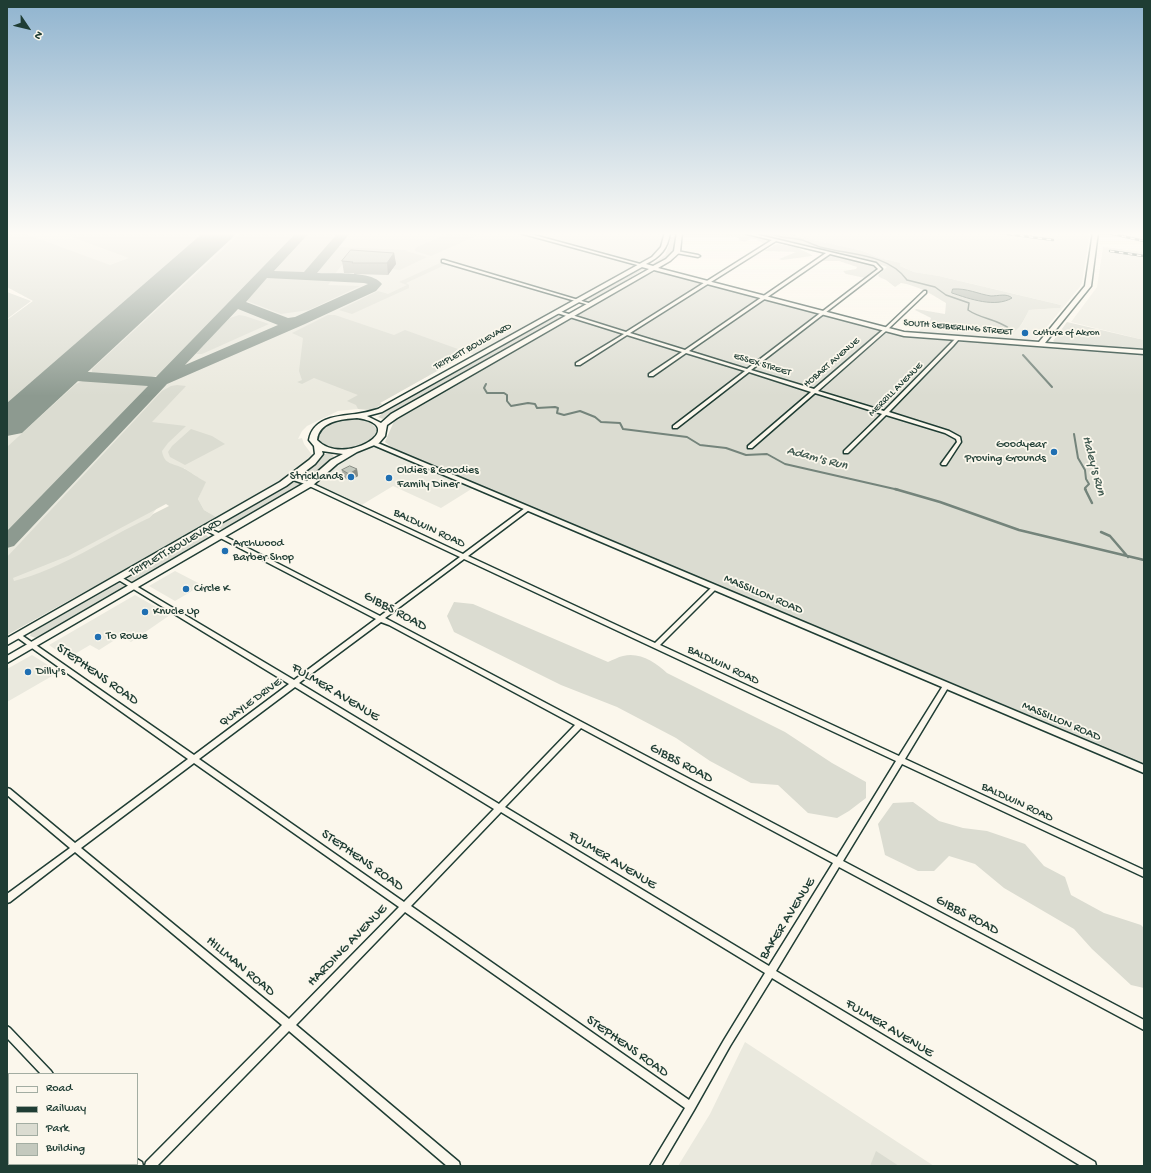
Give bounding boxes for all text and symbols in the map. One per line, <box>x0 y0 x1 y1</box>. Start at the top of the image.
north arrow <box>8 8 48 48</box>
text: N <box>31 28 45 41</box>
street label: SOUTH SEIBERLING STREET <box>903 317 1013 339</box>
street label: TRIPLETT BOULEVARD <box>432 321 514 373</box>
place label: Culture of Akron <box>1033 327 1100 339</box>
marker: Culture of Akron <box>1020 328 1030 338</box>
street label: HOBART AVENUE <box>801 335 863 391</box>
street label: ESSEX STREET <box>732 351 792 379</box>
street label: MERRILL AVENUE <box>866 360 926 420</box>
water label: Haley's Run <box>1078 435 1108 497</box>
place label: Goodyear Proving Grounds <box>965 438 1046 466</box>
water label: Adam's Run <box>785 443 849 475</box>
marker: Goodyear Proving Grounds <box>1049 447 1059 457</box>
place label: Oldies & Goodies Family Diner <box>397 464 479 492</box>
place label: Stricklands <box>290 470 343 484</box>
marker: Stricklands <box>346 472 356 482</box>
marker: Oldies & Goodies Family Diner <box>384 473 394 483</box>
street label: BALDWIN ROAD <box>391 506 467 552</box>
street label: TRIPLETT BOULEVARD <box>127 516 225 580</box>
place label: Archwood Barber Shop <box>233 537 294 565</box>
marker: Archwood Barber Shop <box>220 546 230 556</box>
street label: MASSILLON ROAD <box>721 572 805 618</box>
place label: Circle K <box>194 582 230 596</box>
marker: Circle K <box>181 584 191 594</box>
street label: GIBBS ROAD <box>360 588 430 636</box>
place label: Knucle Up <box>153 605 200 619</box>
marker: Knucle Up <box>140 607 150 617</box>
place label: To Rowe <box>106 630 148 644</box>
marker: To Rowe <box>93 632 103 642</box>
street label: STEPHENS ROAD <box>52 640 142 710</box>
street label: BALDWIN ROAD <box>685 643 761 689</box>
street label: FULMER AVENUE <box>288 660 382 726</box>
place label: Dilly's <box>36 665 65 679</box>
marker: Dilly's <box>23 667 33 677</box>
street label: QUAYLE DRIVE <box>217 676 285 730</box>
street label: MASSILLON ROAD <box>1019 699 1103 745</box>
street label: GIBBS ROAD <box>646 740 716 788</box>
street label: BALDWIN ROAD <box>979 780 1055 826</box>
street label: STEPHENS ROAD <box>317 826 407 896</box>
street label: FULMER AVENUE <box>565 828 659 894</box>
street label: BAKER AVENUE <box>756 875 820 963</box>
street label: GIBBS ROAD <box>932 892 1002 940</box>
street label: HARDING AVENUE <box>304 901 392 991</box>
street label: HILLMAN ROAD <box>202 933 278 1001</box>
street label: FULMER AVENUE <box>842 996 936 1062</box>
street label: STEPHENS ROAD <box>582 1012 672 1082</box>
legend <box>8 1073 138 1165</box>
text: Road <box>46 1082 72 1096</box>
text: Railway <box>46 1102 86 1116</box>
text: Park <box>46 1122 69 1136</box>
text: Building <box>46 1142 85 1156</box>

